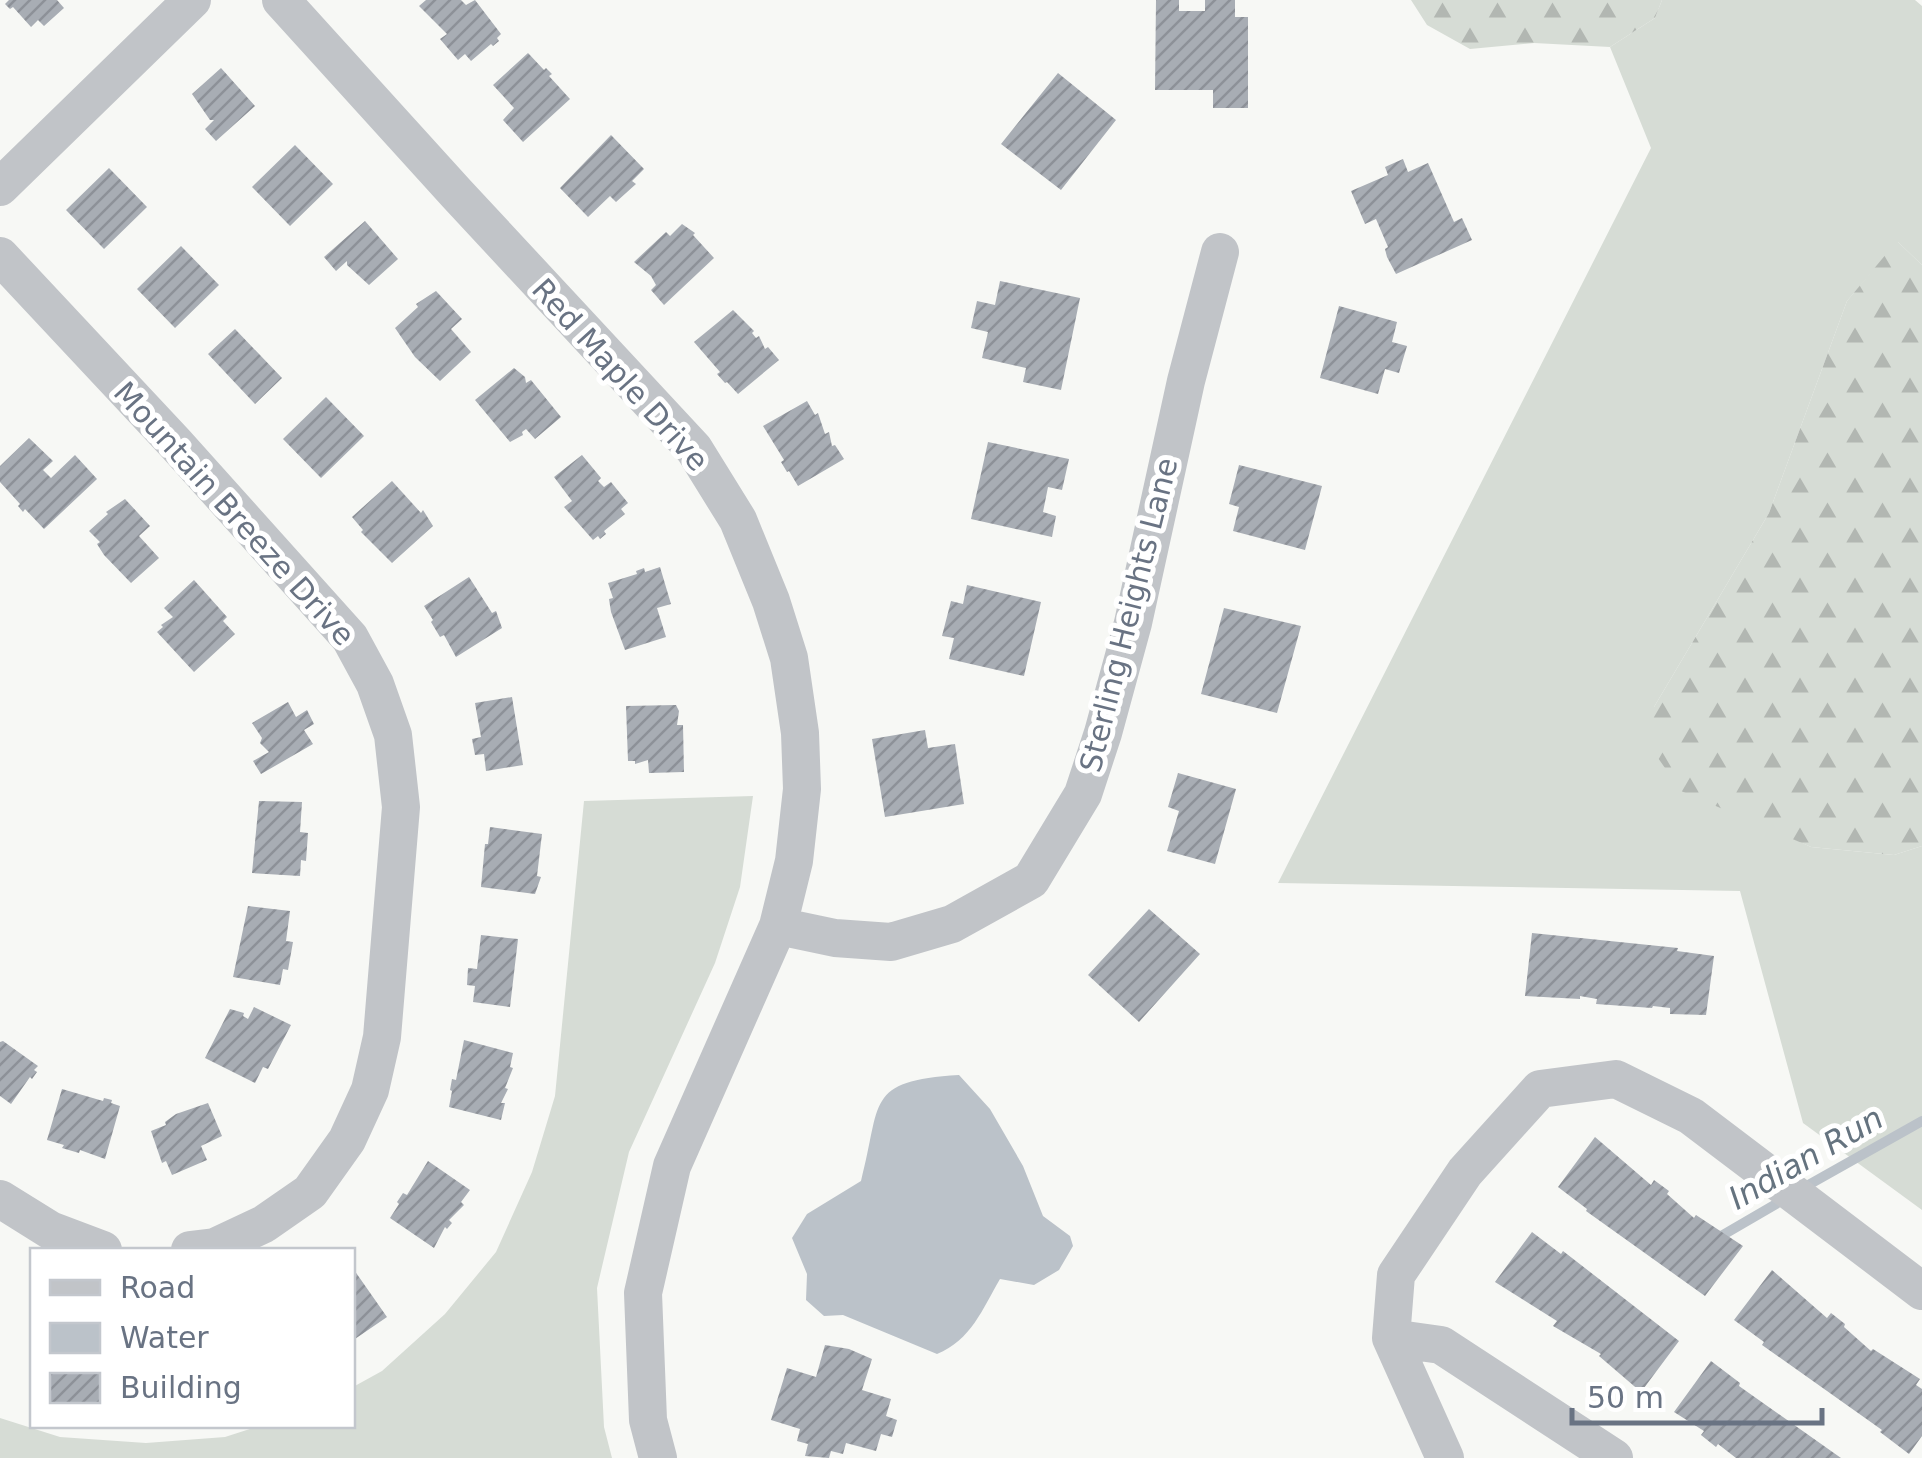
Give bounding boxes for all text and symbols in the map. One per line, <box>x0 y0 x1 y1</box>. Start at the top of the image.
street label: Red Maple Drive <box>525 271 716 478</box>
street label: Mountain Breeze Drive <box>107 375 362 653</box>
street label: Sterling Heights Lane <box>1072 454 1185 776</box>
water label: Indian Run <box>1722 1099 1890 1217</box>
legend <box>30 1248 355 1428</box>
text: Road <box>120 1270 195 1305</box>
text: Water <box>120 1320 209 1355</box>
scale bar <box>1572 1363 1822 1425</box>
text: Building <box>120 1370 242 1405</box>
text: 50 m <box>1587 1380 1664 1415</box>

